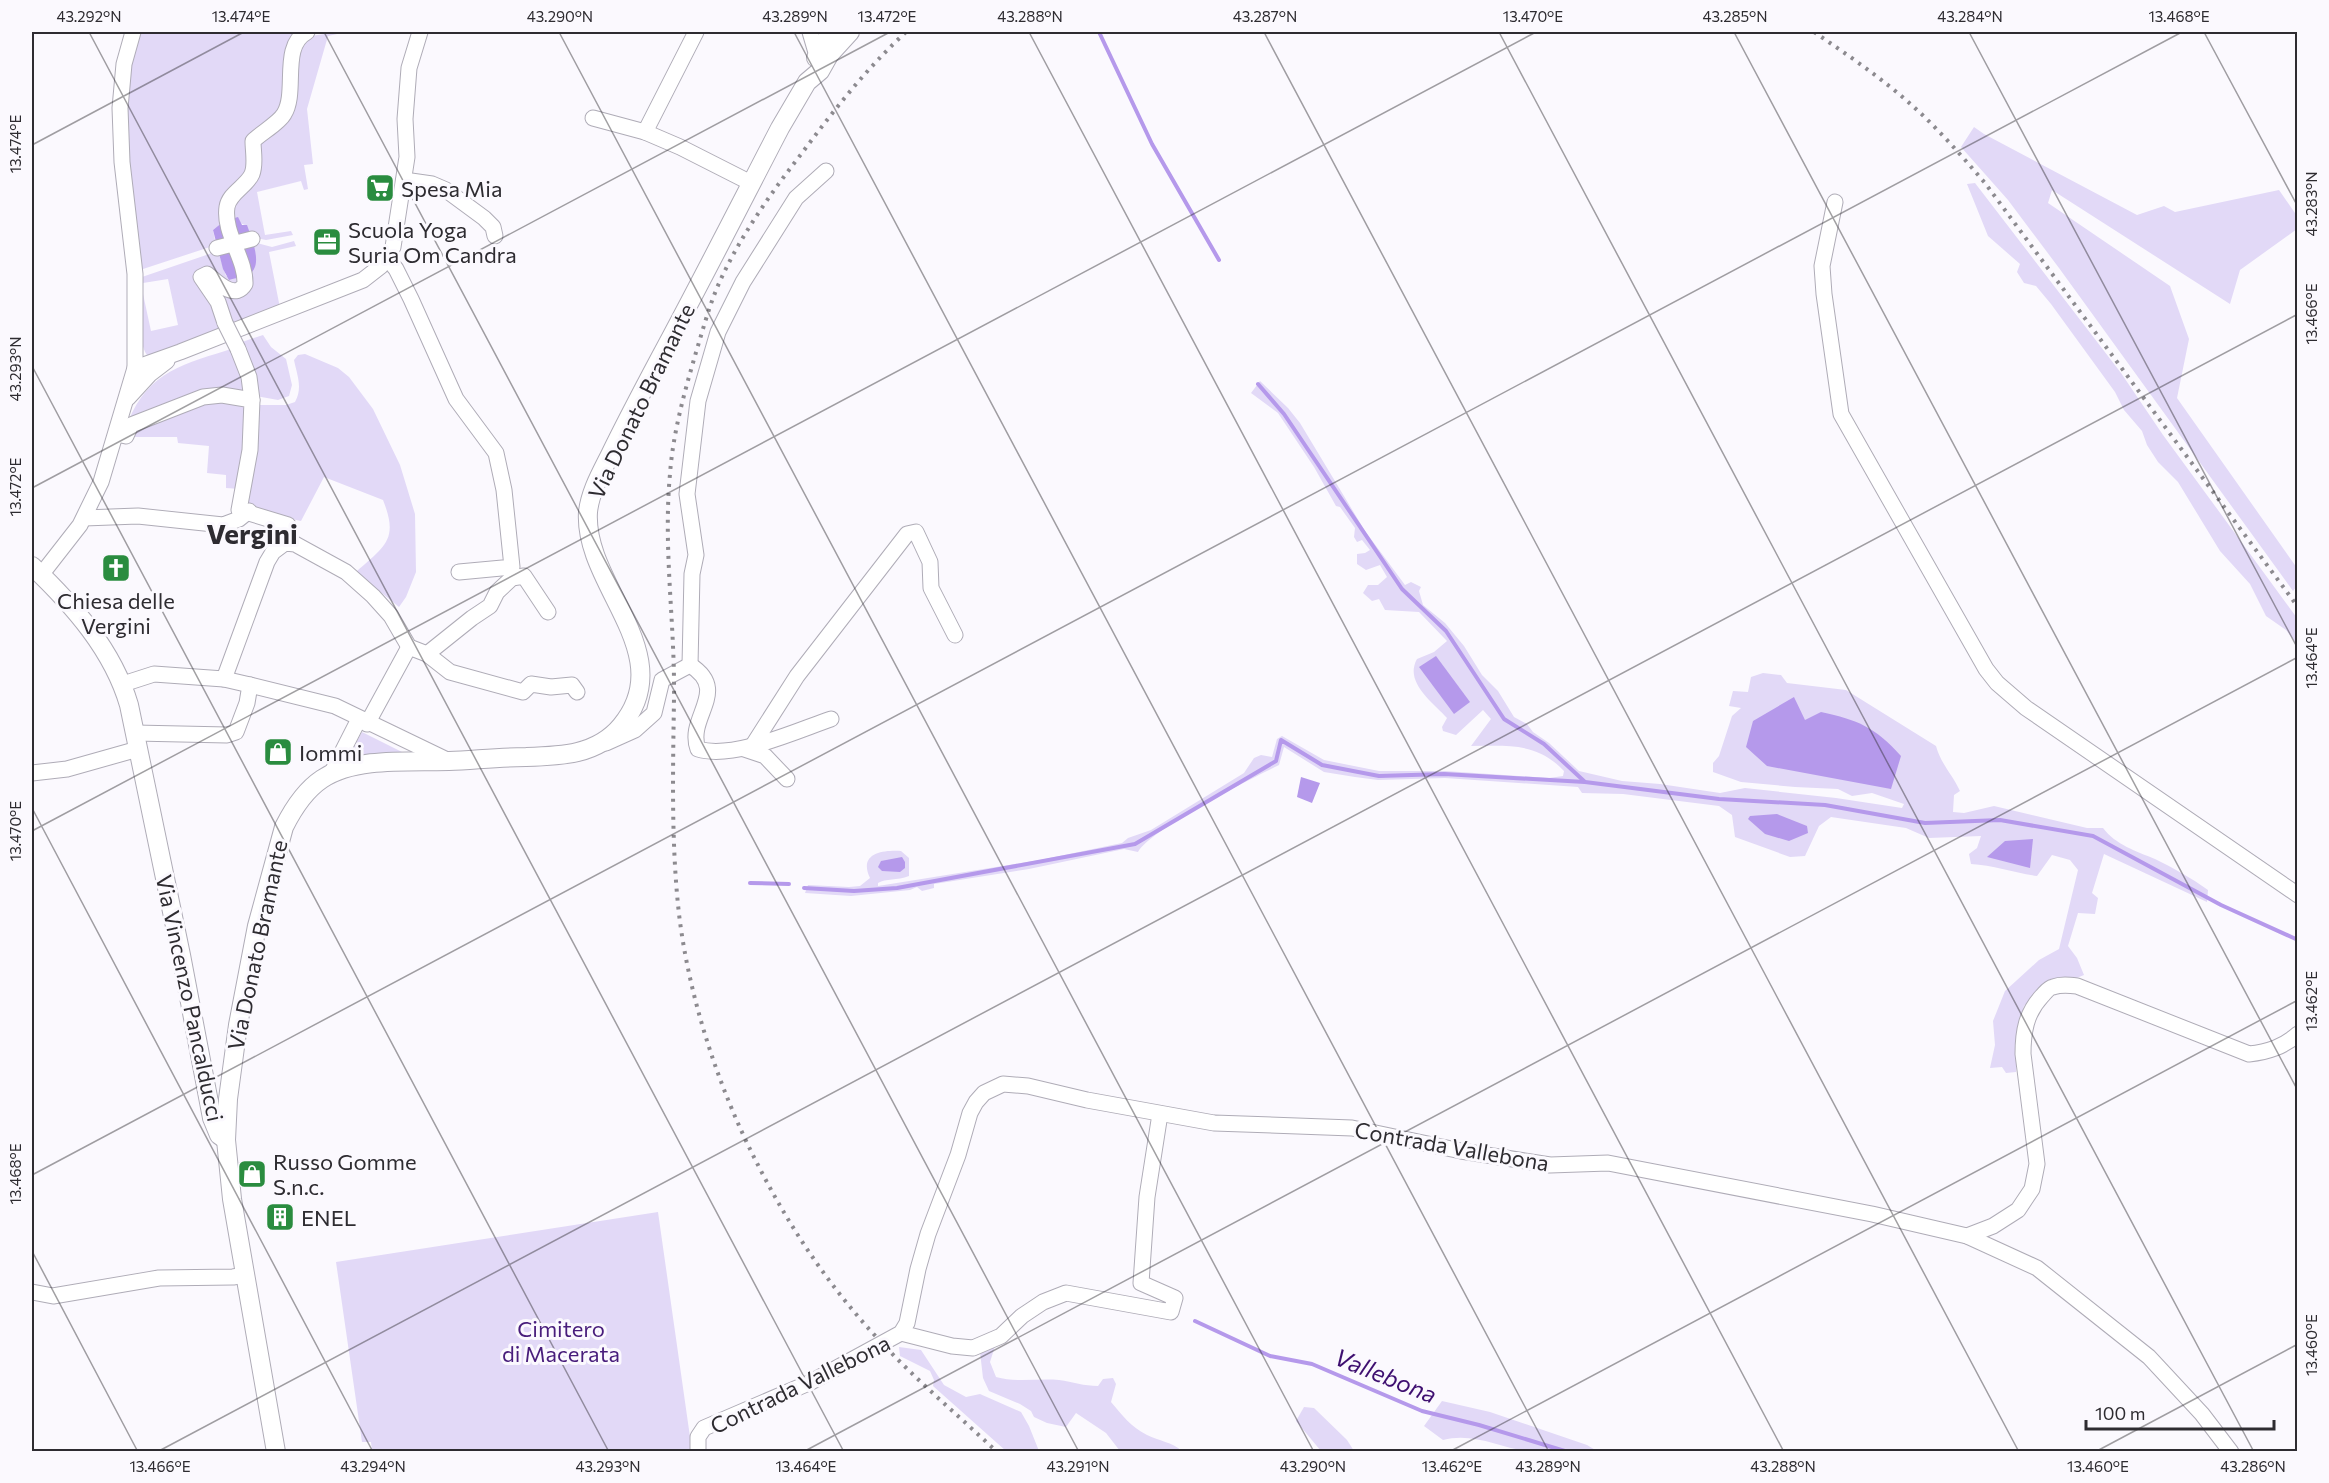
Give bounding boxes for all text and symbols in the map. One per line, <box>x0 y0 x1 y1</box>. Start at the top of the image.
text: 43.292°N <box>57 7 121 25</box>
text: 13.474°E <box>212 7 270 25</box>
text: 43.290°N <box>527 7 593 25</box>
text: 43.289°N <box>762 7 828 25</box>
text: 13.472°E <box>857 7 917 25</box>
text: 43.288°N <box>997 7 1063 25</box>
text: 43.287°N <box>1233 7 1297 25</box>
text: 13.470°E <box>1503 7 1563 25</box>
text: 43.285°N <box>1702 7 1768 25</box>
text: 43.284°N <box>1937 7 2003 25</box>
text: 13.468°E <box>2148 7 2210 25</box>
text: 13.474°E <box>6 115 24 173</box>
text: 43.283°N <box>2302 171 2320 237</box>
supermarket icon: Spesa Mia <box>364 172 396 204</box>
place label: Spesa Mia <box>401 175 502 202</box>
place label: Scuola Yoga Suria Om Candra <box>348 216 517 268</box>
office icon: Scuola Yoga Suria Om Candra <box>311 226 343 258</box>
text: 13.466°E <box>2302 283 2320 345</box>
street label: Via Donato Bramante <box>582 299 700 503</box>
text: 43.293°N <box>6 336 24 402</box>
text: 13.472°E <box>6 457 24 517</box>
district label: Vergini <box>206 516 298 550</box>
church icon: Chiesa delle Vergini <box>100 552 132 584</box>
place label: Chiesa delle Vergini <box>57 587 175 639</box>
text: 13.464°E <box>2302 627 2320 689</box>
shop icon: Iommi <box>262 736 294 768</box>
place label: Iommi <box>299 739 362 766</box>
text: 13.470°E <box>6 801 24 861</box>
street label: Via Donato Bramante <box>222 837 292 1053</box>
street label: Via Vincenzo Pancalducci <box>151 872 229 1124</box>
text: 13.462°E <box>2302 971 2320 1031</box>
street label: Contrada Vallebona <box>1353 1116 1551 1176</box>
text: 13.468°E <box>6 1143 24 1205</box>
place label: Russo Gomme S.n.c. <box>273 1148 417 1200</box>
shop icon: Russo Gomme S.n.c. <box>236 1158 268 1190</box>
building icon: ENEL <box>264 1201 296 1233</box>
place label: ENEL <box>301 1204 356 1231</box>
text: 13.460°E <box>2302 1314 2320 1376</box>
park label: Cimitero di Macerata <box>502 1315 620 1367</box>
street label: Contrada Vallebona <box>706 1329 894 1439</box>
water label: Vallebona <box>1331 1341 1441 1409</box>
scale bar <box>2086 1393 2274 1431</box>
text: 100 m <box>2095 1402 2145 1424</box>
text: 13.466°E <box>129 1457 191 1475</box>
text: 43.294°N <box>340 1457 406 1475</box>
text: 43.293°N <box>575 1457 641 1475</box>
text: 13.464°E <box>775 1457 837 1475</box>
text: 43.291°N <box>1046 1457 1110 1475</box>
text: 43.290°N <box>1280 1457 1346 1475</box>
text: 13.462°E <box>1422 1457 1482 1475</box>
text: 43.289°N <box>1515 1457 1581 1475</box>
text: 43.288°N <box>1750 1457 1816 1475</box>
text: 13.460°E <box>2067 1457 2129 1475</box>
text: 43.286°N <box>2220 1457 2286 1475</box>

